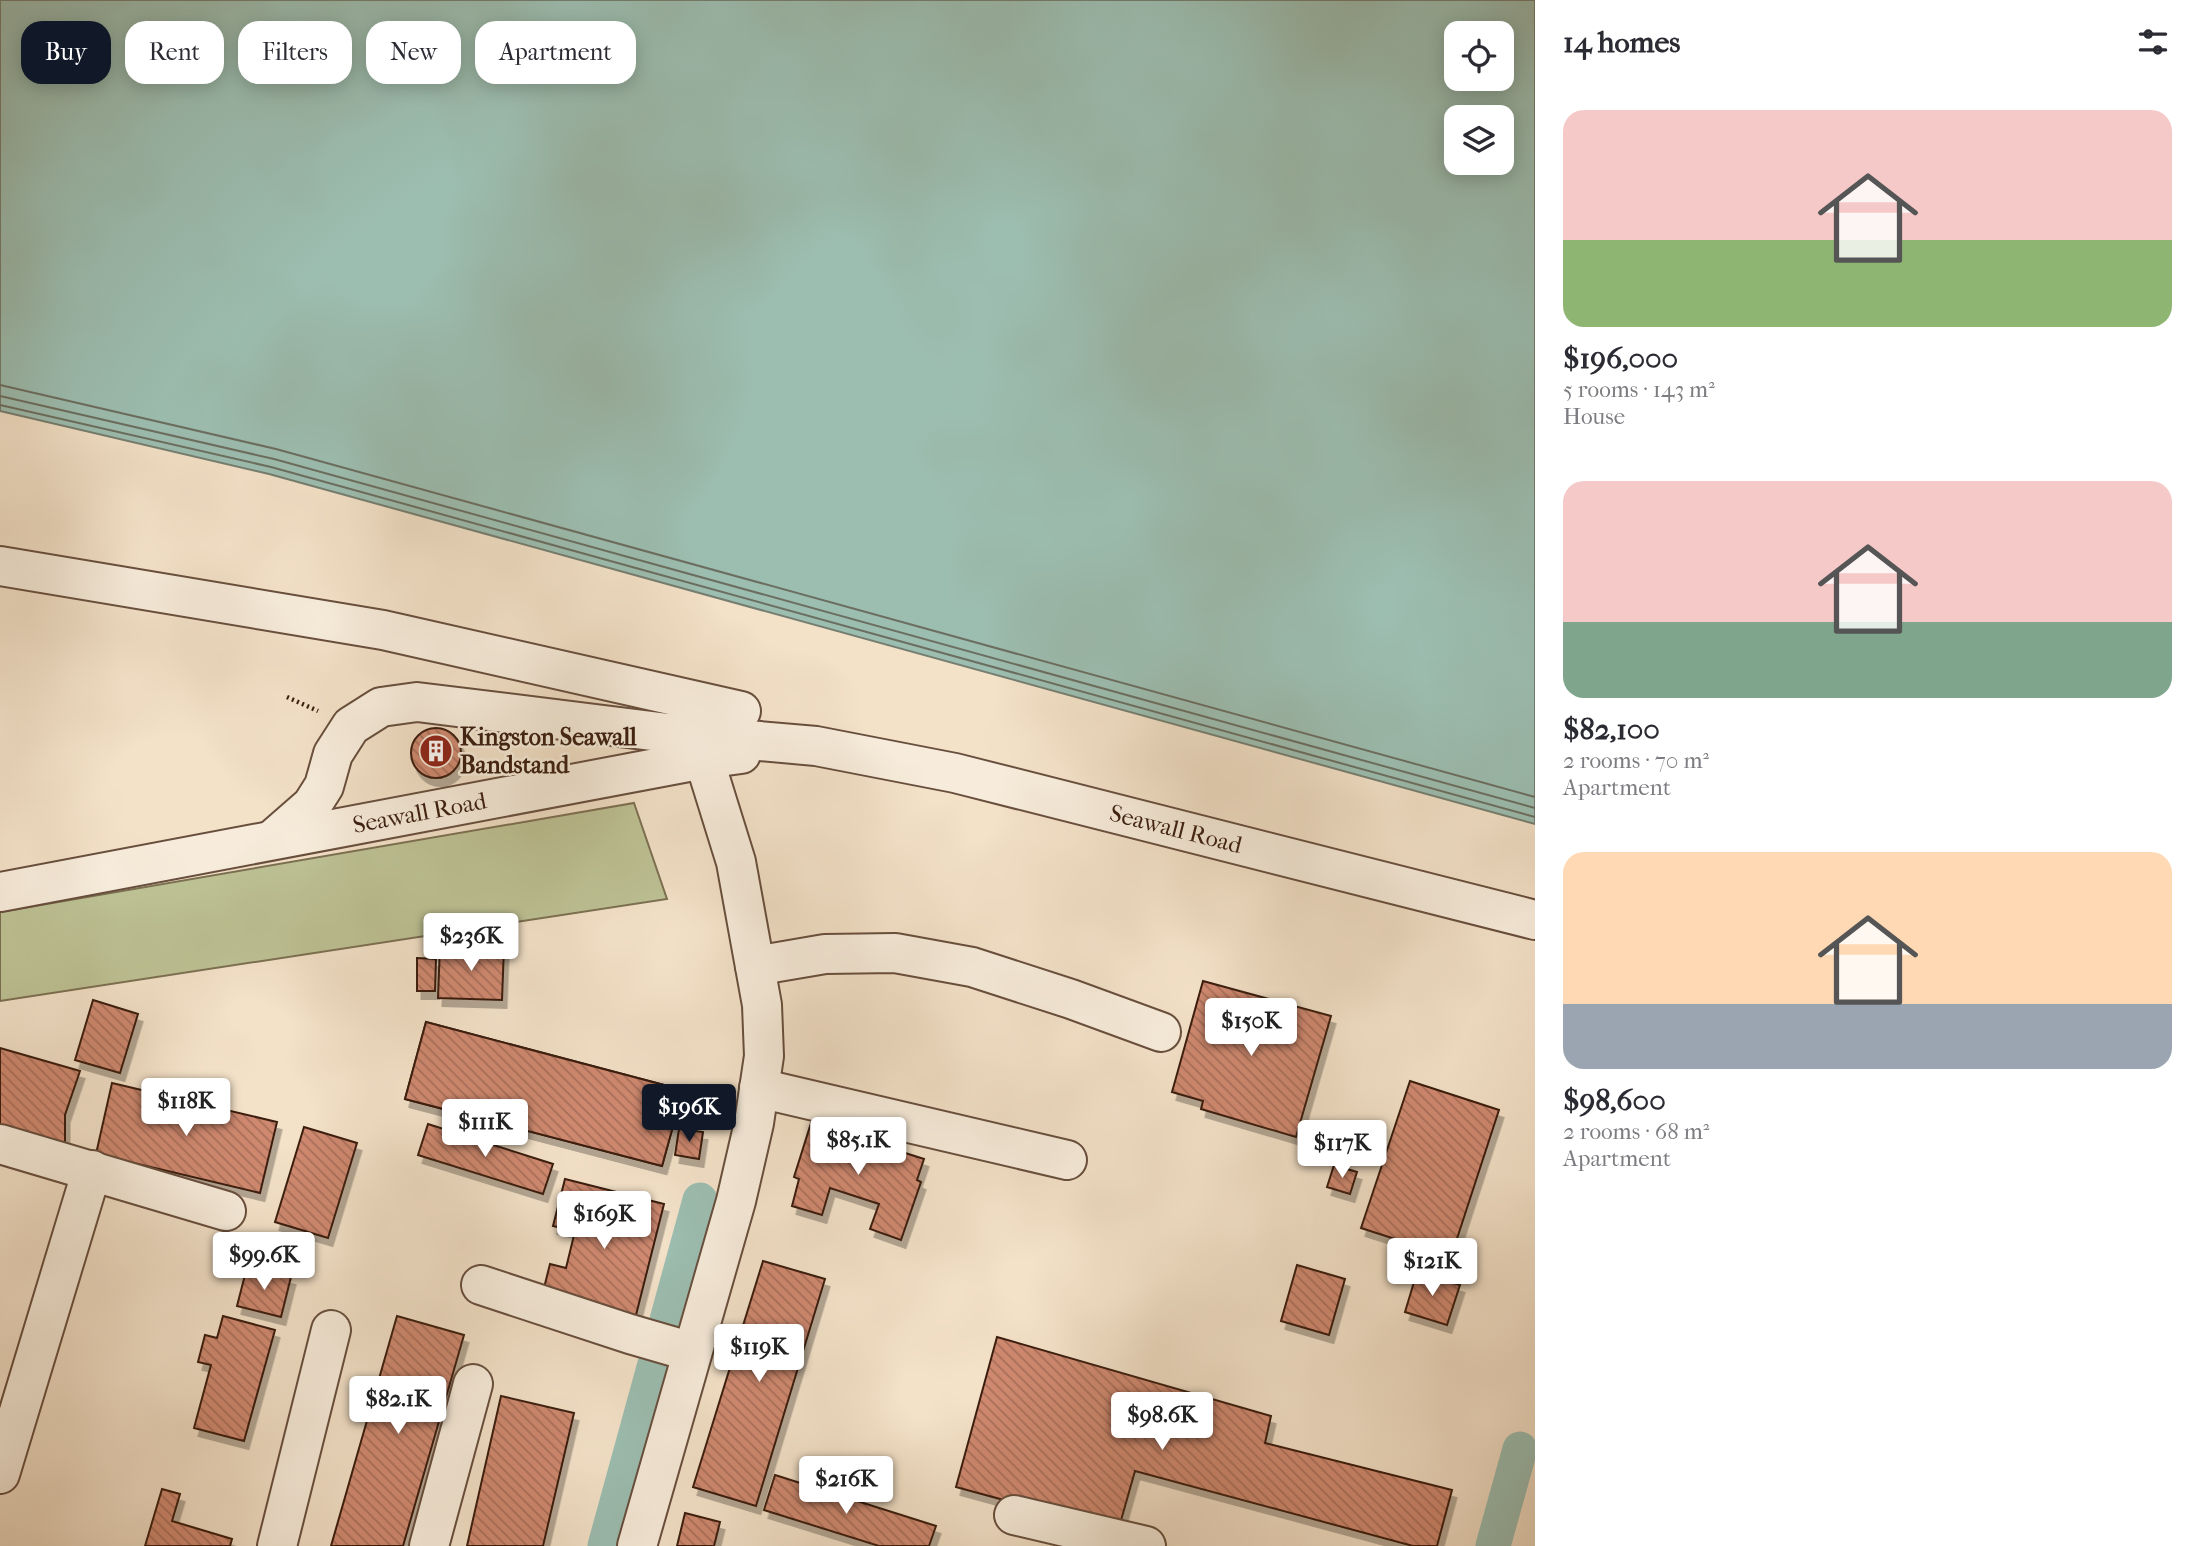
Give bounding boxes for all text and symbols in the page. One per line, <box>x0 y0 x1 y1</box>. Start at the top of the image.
chip: Buy <box>21 21 111 84</box>
chip: Rent <box>125 21 224 84</box>
chip: Filters <box>238 21 352 84</box>
chip: New <box>366 21 461 84</box>
chip: Apartment <box>475 21 636 84</box>
map controls <box>1444 21 1514 175</box>
button: locate <box>1444 21 1514 91</box>
icon: filters <box>2134 23 2172 61</box>
text: 14 homes <box>1563 25 1680 60</box>
button: layers <box>1444 105 1514 175</box>
icon: home <box>1805 155 1931 281</box>
text: $196,000 <box>1563 341 1678 376</box>
text: 5 rooms · 143 m² <box>1563 376 1715 403</box>
text: House <box>1563 403 1625 430</box>
icon: home <box>1805 526 1931 652</box>
text: $82,100 <box>1563 712 1660 747</box>
place label: Kingston Seawall Bandstand <box>460 723 637 779</box>
building icon: Kingston Seawall Bandstand <box>417 732 455 770</box>
text: 2 rooms · 70 m² <box>1563 747 1709 774</box>
text: Apartment <box>1563 774 1671 801</box>
street label: Seawall Road <box>350 786 490 839</box>
street label: Seawall Road <box>1107 799 1246 859</box>
icon: home <box>1805 897 1931 1023</box>
pin: $236K <box>422 914 520 973</box>
text: $236K <box>439 922 503 949</box>
pin: $150K <box>1202 998 1300 1058</box>
text: $150K <box>1221 1007 1281 1034</box>
pin: $118K <box>137 1078 235 1138</box>
text: $98,600 <box>1563 1083 1666 1118</box>
pin: $196K <box>640 1084 738 1144</box>
text: $118K <box>157 1087 215 1114</box>
text: $196K <box>658 1093 720 1120</box>
pin: $111K <box>436 1100 534 1159</box>
text: $111K <box>458 1108 512 1135</box>
pin: $85.1K <box>801 1118 915 1177</box>
text: 2 rooms · 68 m² <box>1563 1118 1709 1145</box>
pin: $117K <box>1293 1120 1391 1180</box>
text: $85.1K <box>826 1126 890 1153</box>
text: $117K <box>1314 1129 1370 1156</box>
text: Apartment <box>1563 1145 1671 1172</box>
pin: $169K <box>555 1192 653 1251</box>
text: $169K <box>573 1200 635 1227</box>
pin: $99.6K <box>207 1232 321 1292</box>
pin: $121K <box>1383 1238 1481 1298</box>
text: $99.6K <box>229 1241 299 1268</box>
text: $121K <box>1403 1247 1461 1274</box>
pin: $119K <box>710 1324 808 1384</box>
text: $119K <box>730 1333 788 1360</box>
pin: $82.1K <box>341 1376 455 1436</box>
text: $82.1K <box>365 1385 431 1412</box>
pin: $98.6K <box>1105 1392 1219 1452</box>
text: $98.6K <box>1127 1401 1197 1428</box>
pin: $216K <box>797 1456 895 1516</box>
text: $216K <box>815 1465 877 1492</box>

